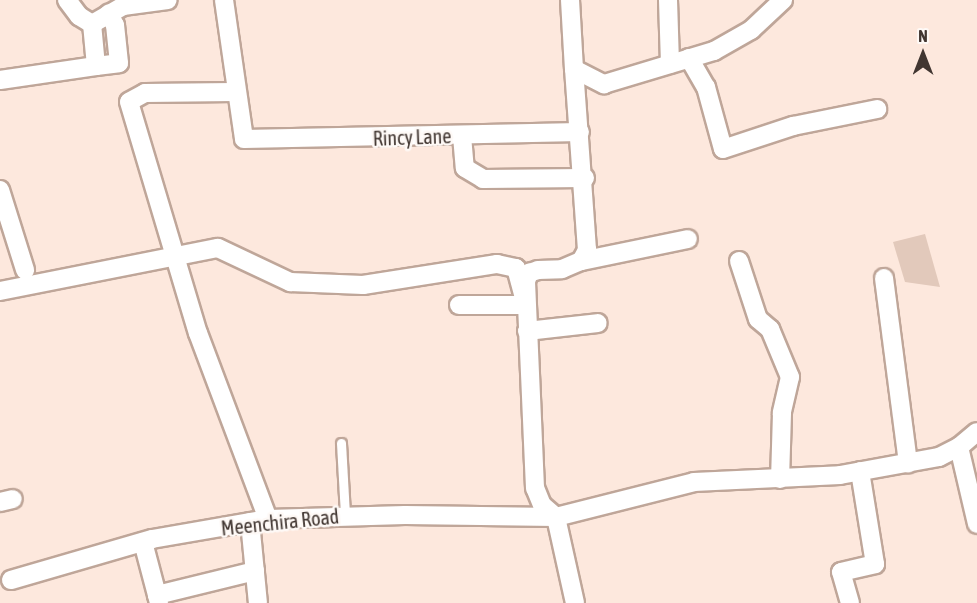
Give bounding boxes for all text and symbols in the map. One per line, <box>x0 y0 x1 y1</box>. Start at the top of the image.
north arrow <box>893 24 953 84</box>
text: N <box>918 27 928 45</box>
street label: Rincy Lane <box>372 124 452 150</box>
street label: Meenchira Road <box>220 504 340 540</box>

